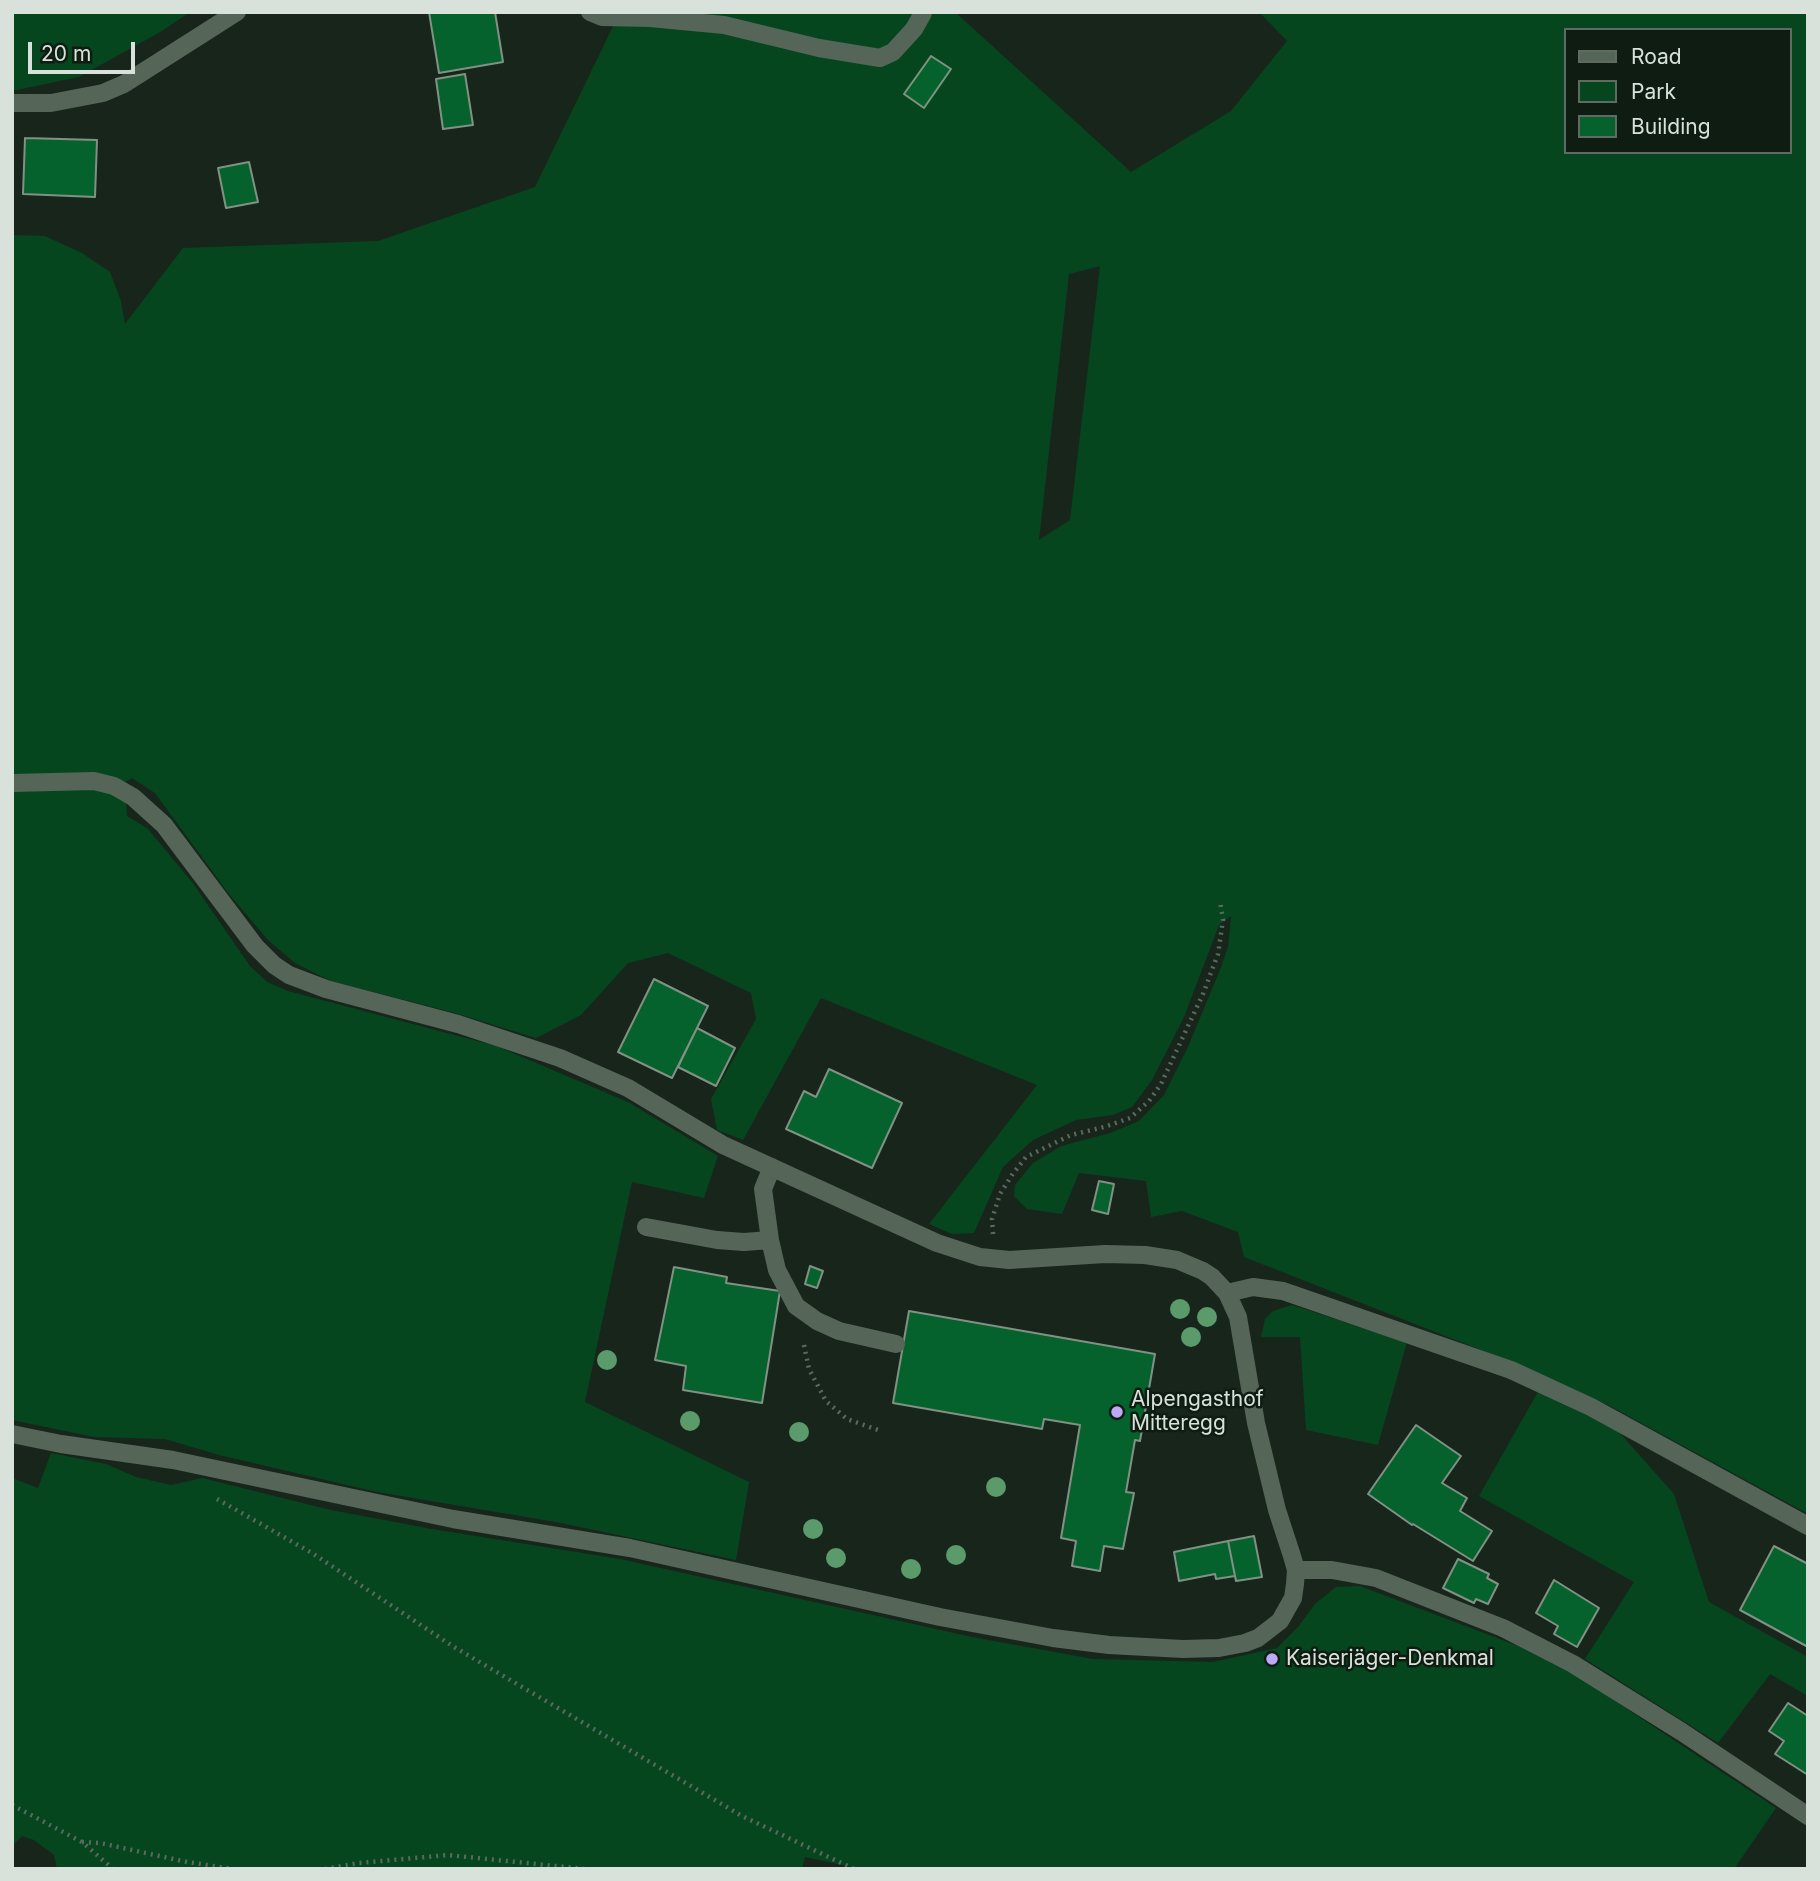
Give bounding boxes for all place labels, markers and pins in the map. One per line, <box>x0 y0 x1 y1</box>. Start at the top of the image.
place label: Alpengasthof Mitteregg <box>1131 1387 1263 1437</box>
marker: Alpengasthof Mitteregg <box>1109 1404 1125 1420</box>
place label: Kaiserjäger-Denkmal <box>1286 1646 1494 1672</box>
marker: Kaiserjäger-Denkmal <box>1264 1651 1280 1667</box>

